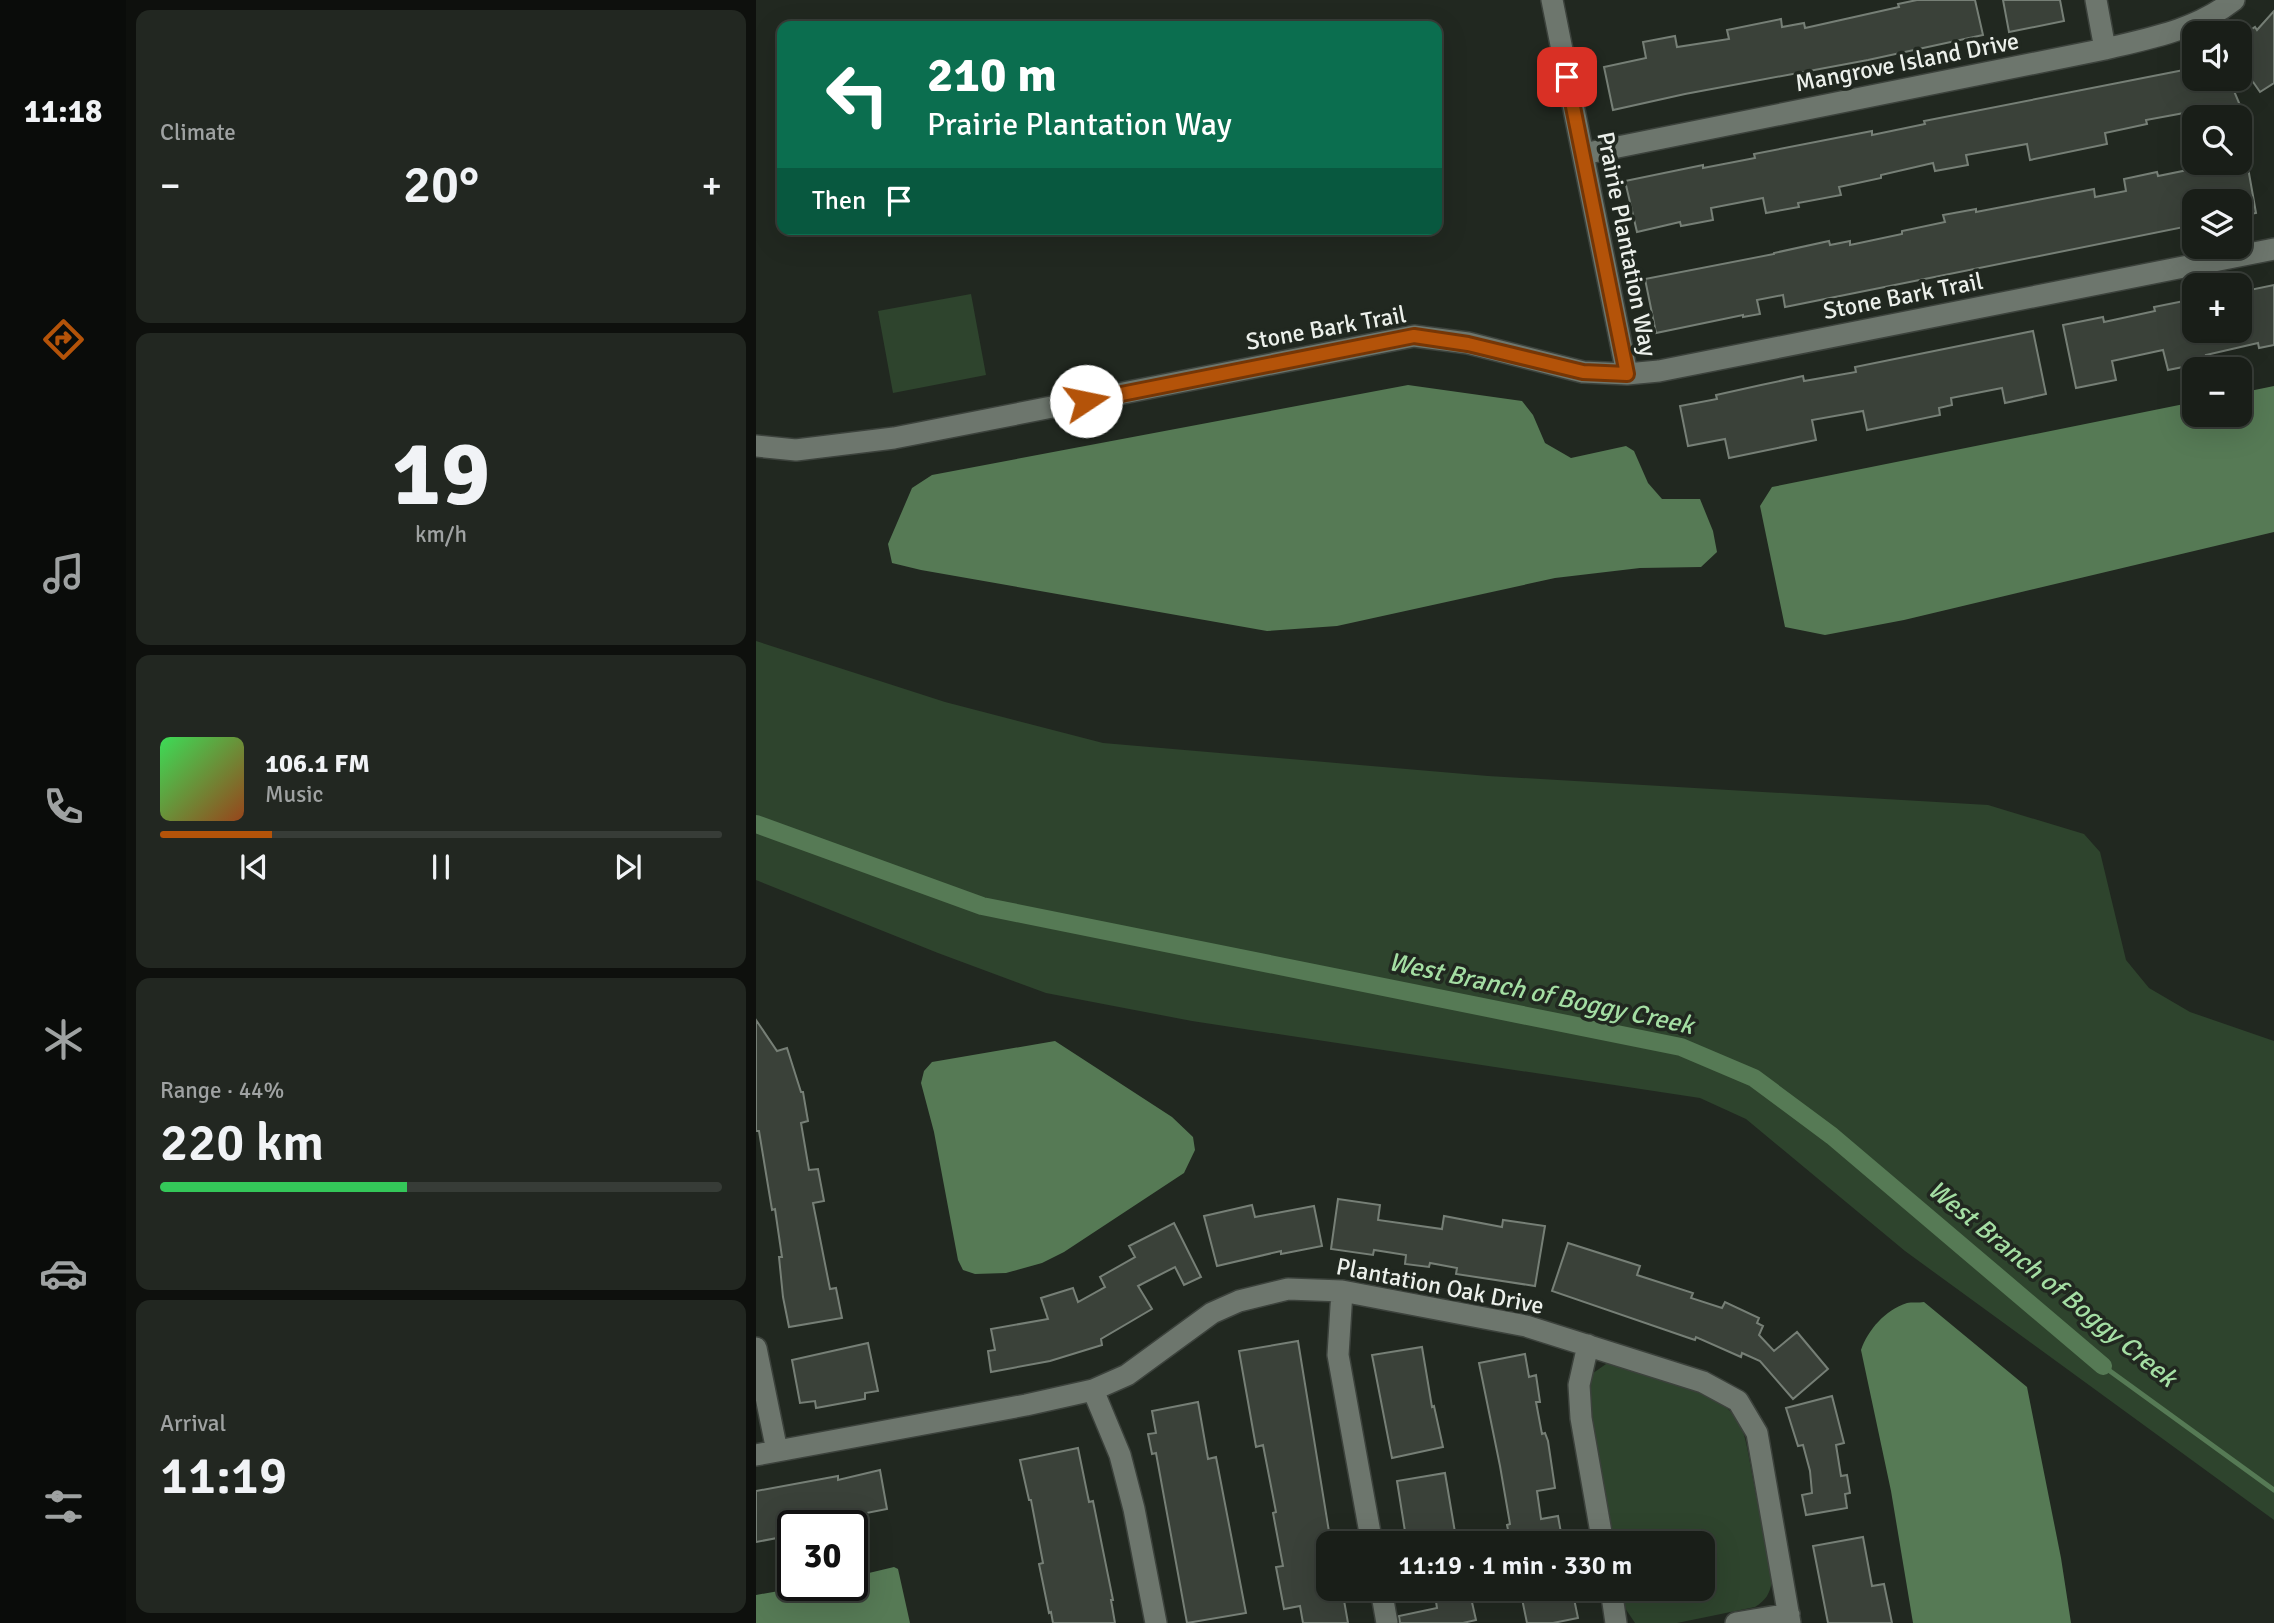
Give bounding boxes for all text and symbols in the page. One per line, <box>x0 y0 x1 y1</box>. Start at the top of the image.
map controls <box>2182 21 2252 427</box>
button: sound <box>2182 21 2252 91</box>
street label: Mangrove Island Drive <box>1793 26 2021 98</box>
text: 210 m <box>927 45 1057 105</box>
pin <box>1537 47 1597 107</box>
icon: left <box>812 49 903 140</box>
icon: arrive <box>1548 58 1586 96</box>
text: 11:18 <box>24 92 102 131</box>
text: Prairie Plantation Way <box>927 105 1232 144</box>
button: search <box>2182 105 2252 175</box>
text: Climate <box>160 118 236 147</box>
street label: Prairie Plantation Way <box>1590 129 1664 359</box>
text: 20° <box>403 153 479 217</box>
text: − <box>160 162 181 209</box>
text: + <box>701 162 722 209</box>
icon: arrive <box>880 182 918 220</box>
text: Then <box>812 185 866 217</box>
button: layers <box>2182 189 2252 259</box>
street label: Stone Bark Trail <box>1820 266 1986 326</box>
button: + <box>2182 273 2252 343</box>
street label: Stone Bark Trail <box>1243 299 1409 357</box>
icon: directions <box>39 315 88 364</box>
button: − <box>2182 357 2252 427</box>
position arrow <box>1049 364 1123 438</box>
text: 19 <box>392 418 490 531</box>
text: km/h <box>415 520 467 549</box>
icon: music <box>39 549 88 598</box>
text: 106.1 FM <box>265 748 370 780</box>
text: Music <box>265 780 323 809</box>
icon: phone <box>39 782 88 831</box>
icon: previous <box>235 848 273 886</box>
icon: pause <box>422 848 460 886</box>
icon: next <box>609 848 647 886</box>
water label: West Branch of Boggy Creek <box>1386 946 1698 1042</box>
icon: climate <box>39 1015 88 1064</box>
text: Range · 44% <box>160 1076 284 1105</box>
text: 220 km <box>160 1111 324 1175</box>
water label: West Branch of Boggy Creek <box>1921 1174 2184 1395</box>
icon: car <box>39 1249 88 1298</box>
street label: Plantation Oak Drive <box>1334 1251 1546 1321</box>
text: Arrival <box>160 1409 226 1438</box>
text: 11:19 <box>160 1444 287 1508</box>
icon: filters <box>39 1482 88 1531</box>
speed limit sign: 30 <box>777 1510 868 1601</box>
text: 11:19 · 1 min · 330 m <box>1399 1550 1632 1582</box>

